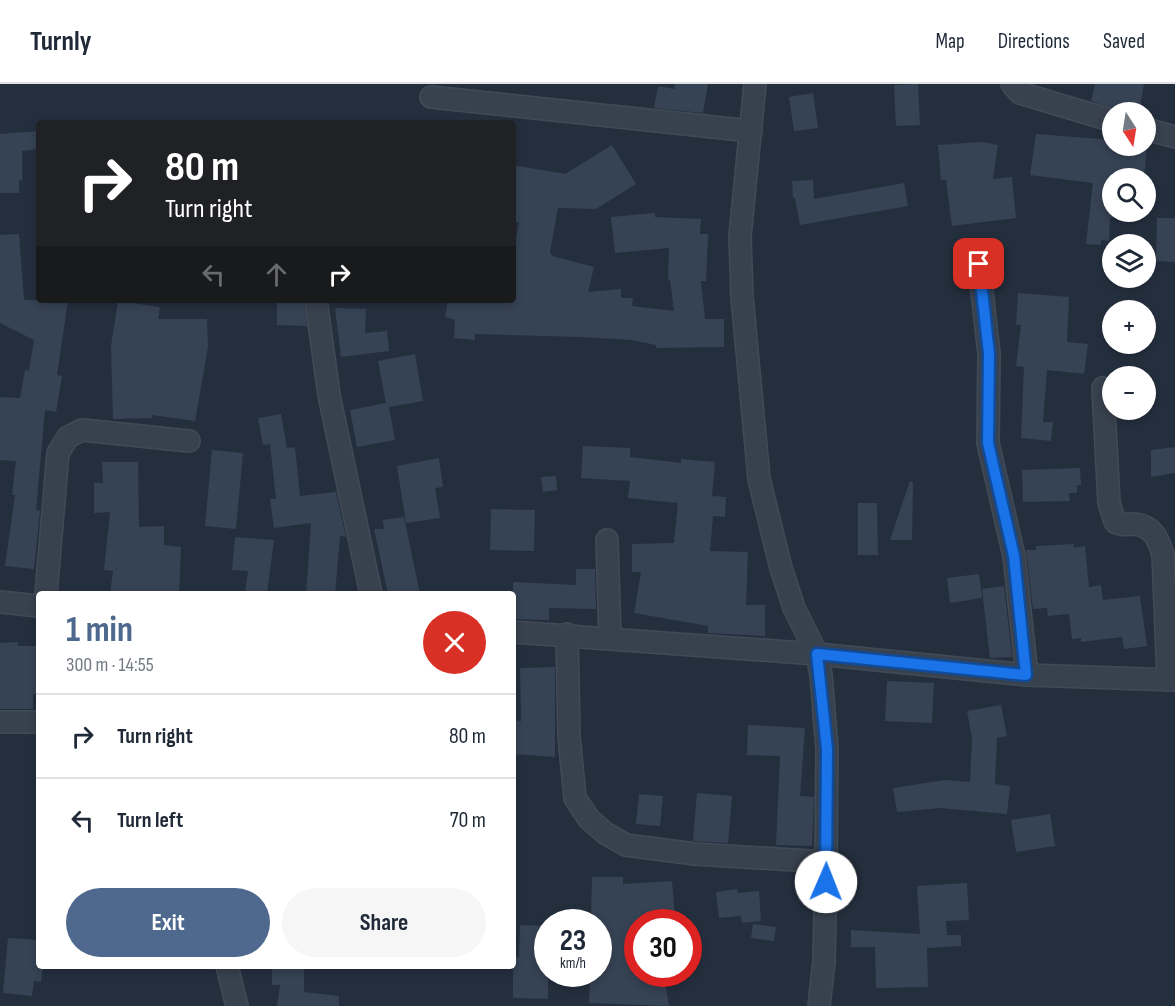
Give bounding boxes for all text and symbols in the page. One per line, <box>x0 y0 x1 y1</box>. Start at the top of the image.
text: Turnly <box>30 25 91 58</box>
text: Map <box>935 29 965 54</box>
text: Directions <box>998 29 1070 54</box>
text: Saved <box>1103 29 1145 54</box>
north arrow <box>1102 102 1156 156</box>
map controls <box>1102 102 1156 420</box>
text: 80 m <box>165 142 239 193</box>
icon: right <box>66 144 144 222</box>
button: search <box>1102 168 1156 222</box>
text: Turn right <box>165 193 252 225</box>
button: layers <box>1102 234 1156 288</box>
pin <box>953 238 1004 289</box>
icon: arrive <box>962 247 995 280</box>
icon: left <box>197 258 230 291</box>
icon: ahead <box>260 258 293 291</box>
icon: right <box>323 258 356 291</box>
button: + <box>1102 300 1156 354</box>
button: − <box>1102 366 1156 420</box>
text: 1 min <box>66 609 133 652</box>
button: close <box>423 611 486 674</box>
text: 300 m · 14:55 <box>66 653 154 677</box>
icon: right <box>66 720 99 753</box>
text: Turn right <box>117 723 193 750</box>
text: 80 m <box>449 723 486 750</box>
icon: left <box>66 804 99 837</box>
text: Turn left <box>117 807 183 834</box>
text: 70 m <box>450 807 486 834</box>
position arrow <box>794 850 858 914</box>
button: Exit <box>66 888 270 957</box>
button: Share <box>282 888 486 957</box>
speed limit sign: 30 <box>624 909 702 987</box>
text: 23 <box>560 923 586 959</box>
text: km/h <box>560 954 586 973</box>

